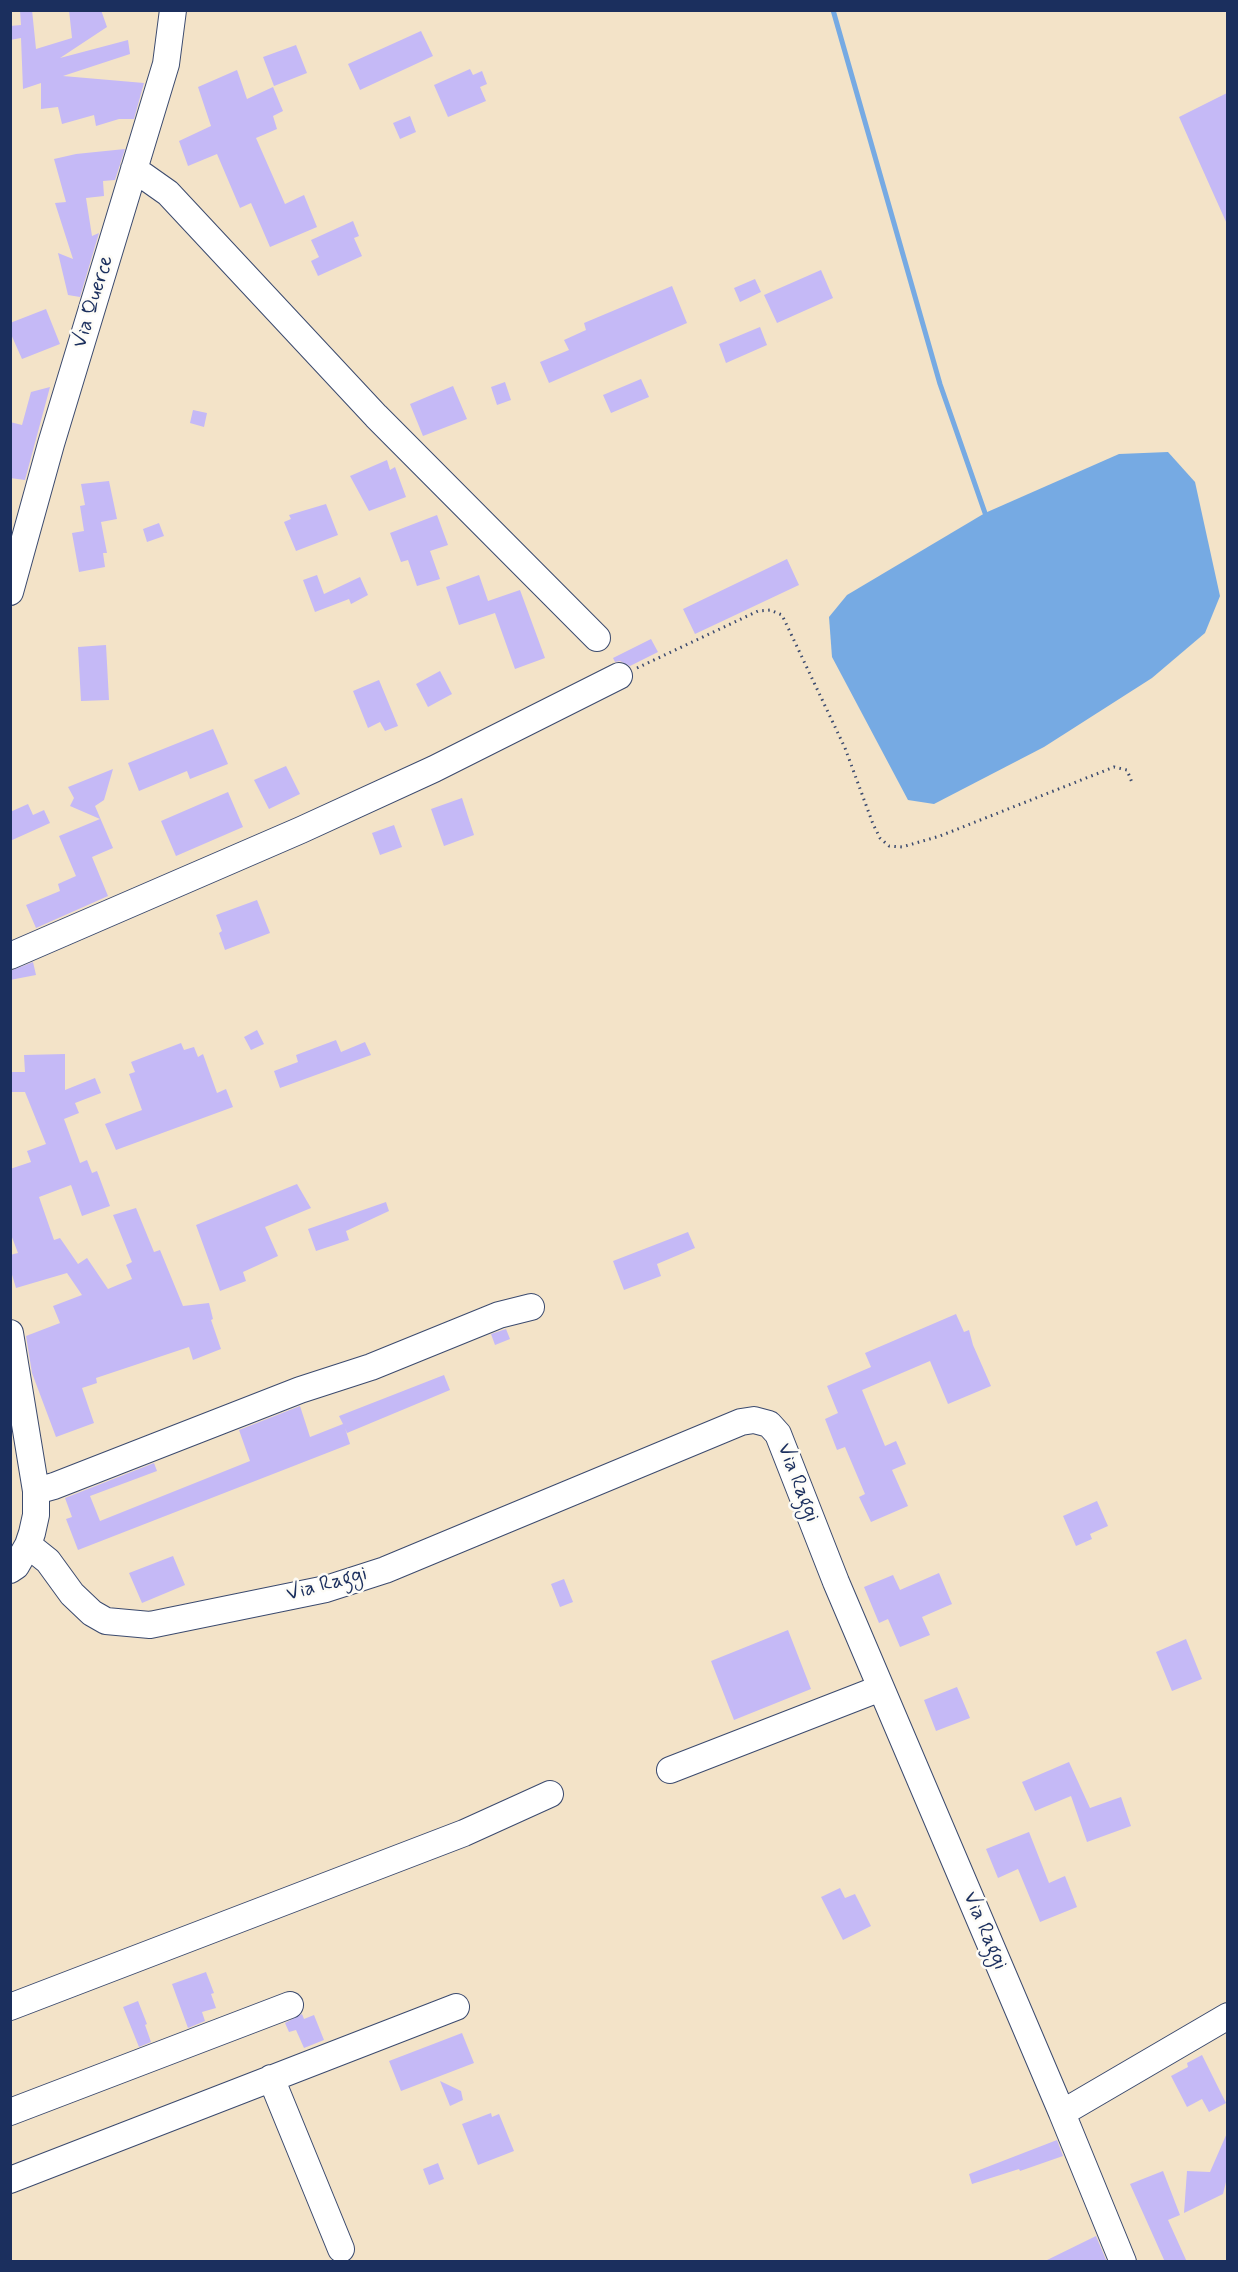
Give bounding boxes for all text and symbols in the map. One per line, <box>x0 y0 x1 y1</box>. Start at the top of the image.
street label: Via Querce <box>68 253 120 351</box>
street label: Via Raggi <box>770 1440 824 1526</box>
street label: Via Raggi <box>284 1562 370 1608</box>
street label: Via Raggi <box>956 1888 1012 1974</box>

